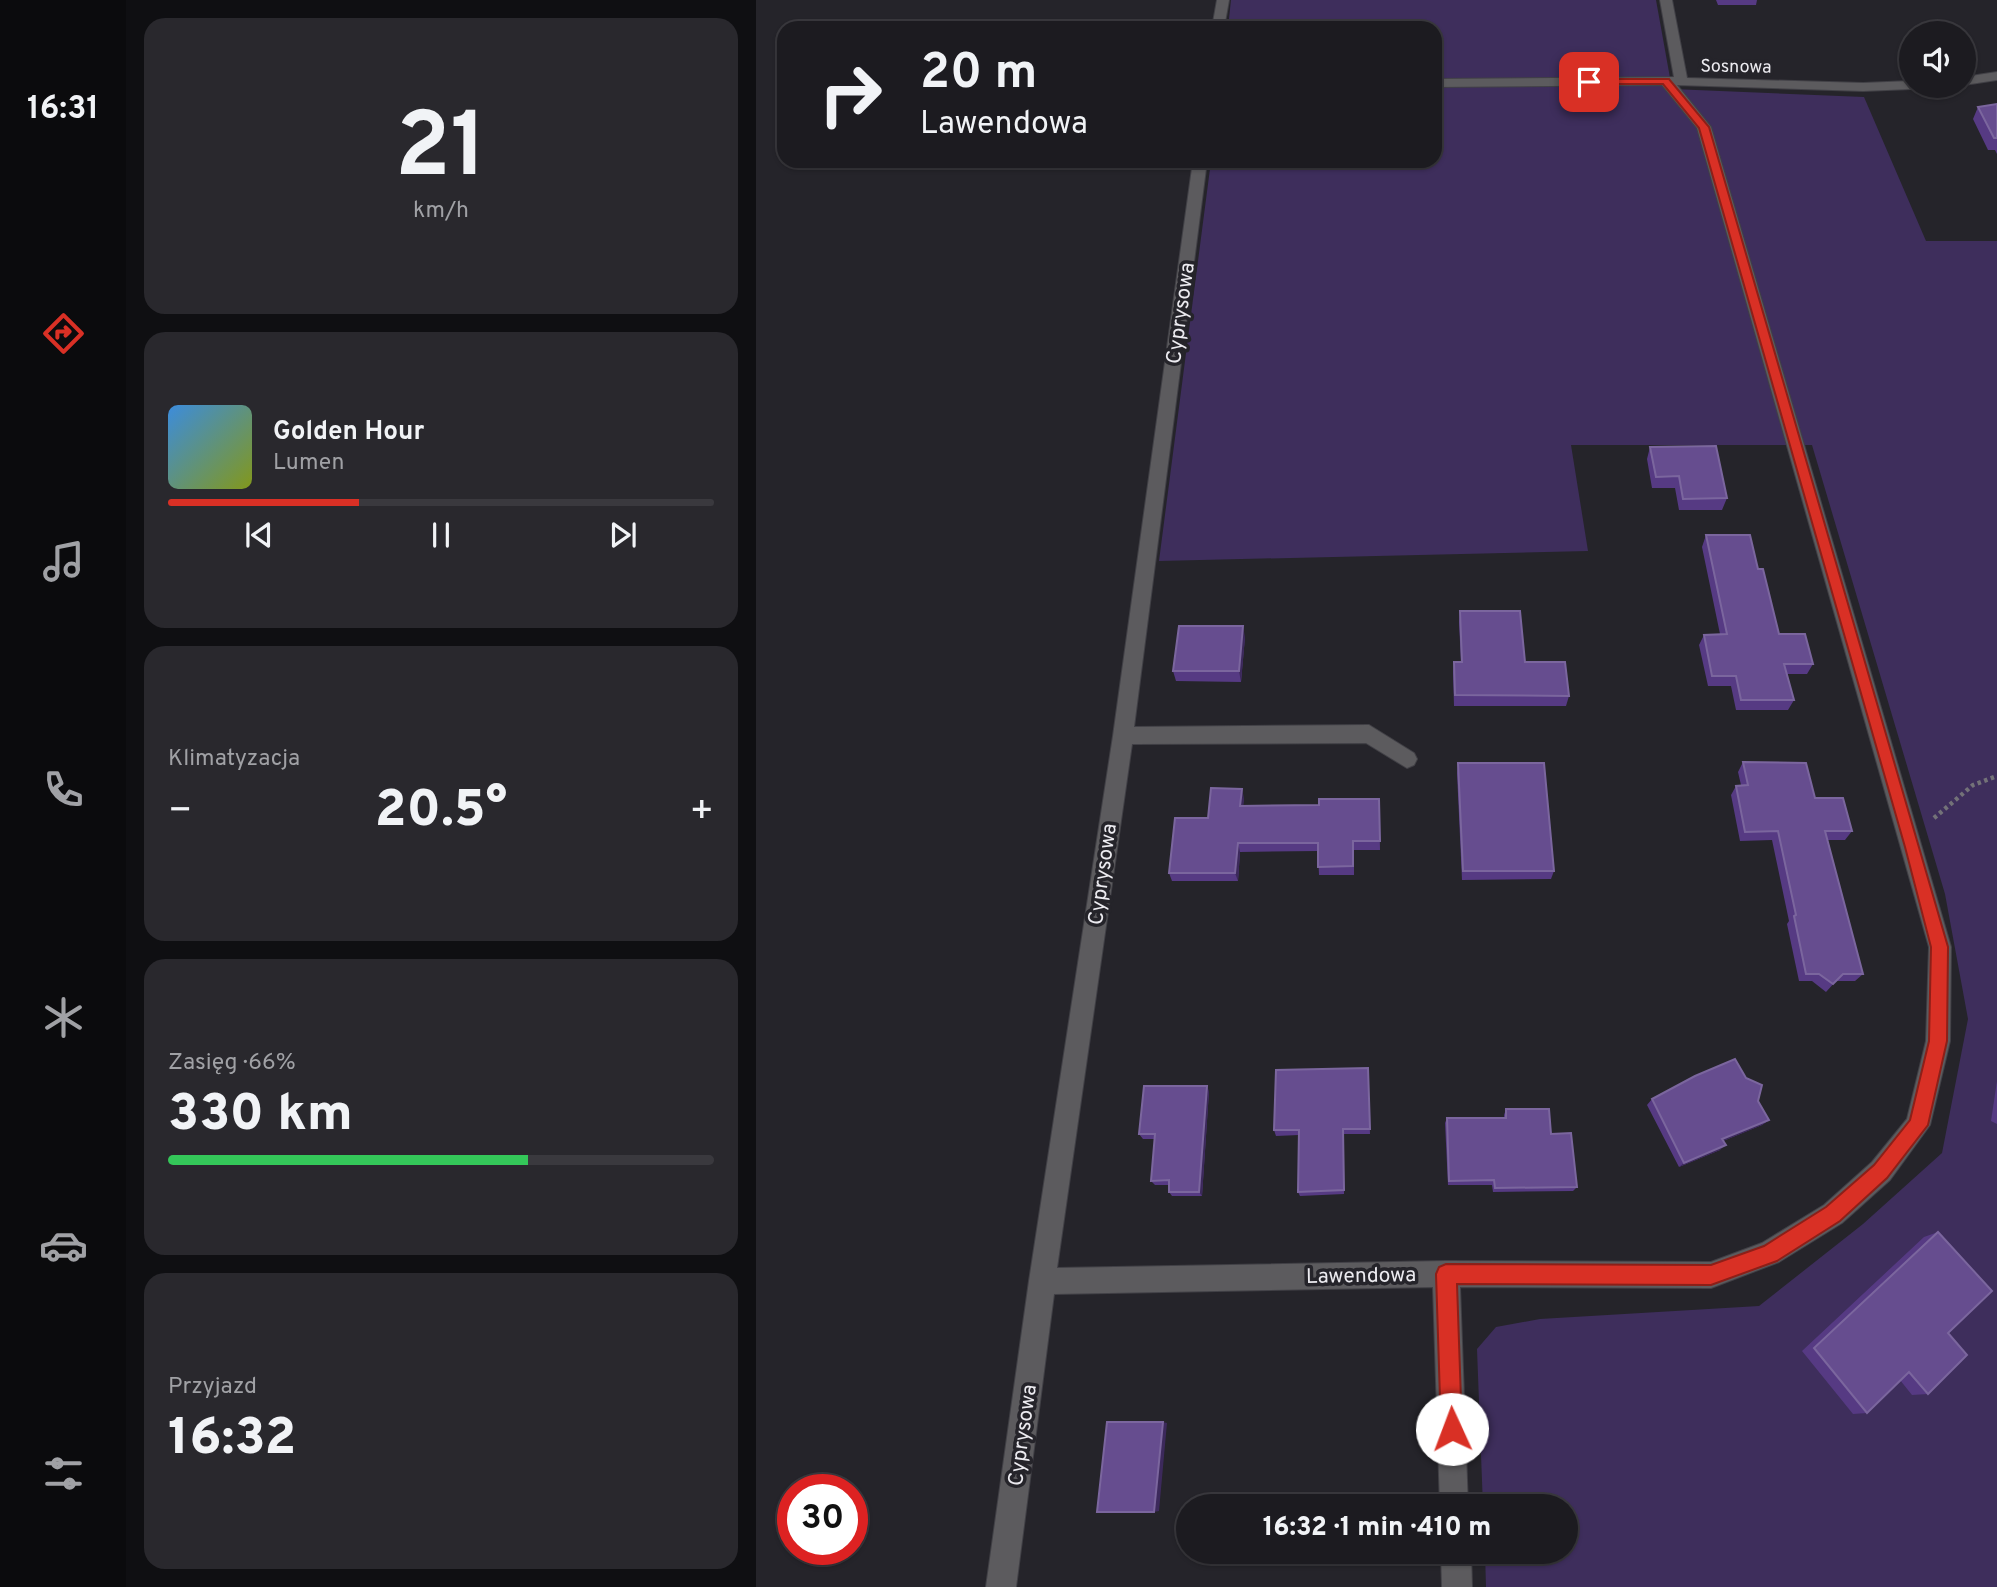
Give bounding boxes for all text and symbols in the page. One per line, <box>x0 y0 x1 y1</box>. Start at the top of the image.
map controls <box>1899 21 1976 98</box>
button: sound <box>1899 21 1976 98</box>
text: 20 m <box>920 44 1037 106</box>
icon: right <box>805 49 896 140</box>
pin <box>1559 52 1619 112</box>
street label: Sosnowa <box>1700 55 1772 80</box>
icon: arrive <box>1570 63 1608 101</box>
text: 16:31 <box>27 90 99 130</box>
text: 21 <box>395 94 487 209</box>
text: Lawendowa <box>920 105 1088 145</box>
text: km/h <box>413 197 469 226</box>
street label: Cyprysowa <box>1161 261 1202 366</box>
icon: directions <box>39 309 88 358</box>
text: Golden Hour <box>273 416 424 449</box>
text: Lumen <box>273 449 344 478</box>
icon: previous <box>240 516 278 554</box>
icon: pause <box>422 516 460 554</box>
icon: next <box>604 516 642 554</box>
icon: music <box>39 537 88 586</box>
text: Klimatyzacja <box>168 745 300 774</box>
icon: phone <box>39 765 88 814</box>
text: 20.5° <box>375 779 507 845</box>
text: − <box>168 788 193 837</box>
text: + <box>689 788 714 837</box>
street label: Cyprysowa <box>1083 822 1124 927</box>
icon: climate <box>39 993 88 1042</box>
text: Zasięg · 66% <box>168 1049 296 1078</box>
text: 330 km <box>168 1083 353 1149</box>
icon: car <box>39 1221 88 1270</box>
street label: Lawendowa <box>1306 1262 1416 1291</box>
text: Przyjazd <box>168 1373 257 1402</box>
street label: Cyprysowa <box>1003 1383 1044 1488</box>
position arrow <box>1415 1392 1489 1466</box>
text: 16:32 <box>168 1407 296 1473</box>
icon: filters <box>39 1449 88 1498</box>
speed limit sign: 30 <box>777 1474 868 1565</box>
text: 16:32 · 1 min · 410 m <box>1263 1512 1491 1545</box>

